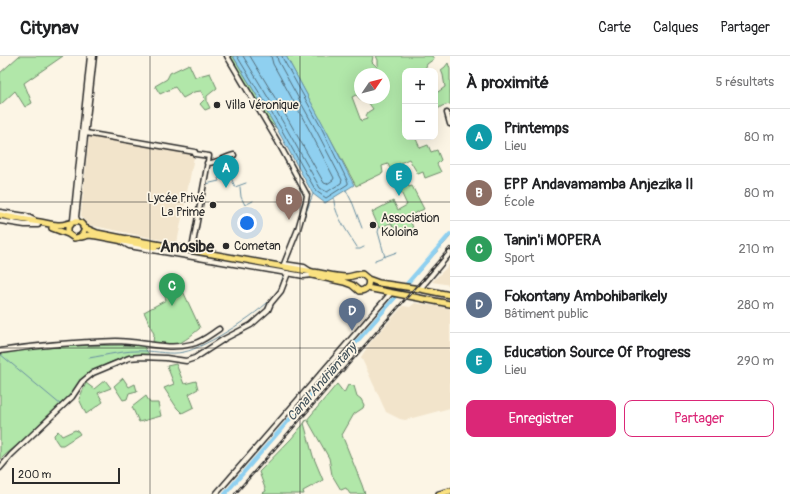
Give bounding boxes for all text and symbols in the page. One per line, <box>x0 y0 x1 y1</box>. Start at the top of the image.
text: Citynav <box>20 16 79 40</box>
text: Carte <box>598 19 631 36</box>
text: Calques <box>653 19 698 36</box>
text: Partager <box>720 19 770 36</box>
north arrow <box>354 68 390 104</box>
map controls <box>402 68 438 140</box>
button: + <box>402 68 438 104</box>
text: À proximité <box>466 72 549 93</box>
text: 5 résultats <box>715 74 774 90</box>
place label: Villa Véronique <box>225 98 299 113</box>
marker: Villa Véronique <box>212 100 222 110</box>
button: − <box>402 104 438 140</box>
text: Printemps <box>504 119 569 138</box>
text: A <box>475 129 483 145</box>
text: 80 m <box>744 129 774 145</box>
text: Lieu <box>504 138 527 154</box>
pin: A <box>213 155 239 188</box>
pin: E <box>386 163 412 196</box>
text: EPP Andavamamba Anjezika II <box>504 175 694 194</box>
text: B <box>475 185 483 201</box>
text: 80 m <box>744 185 774 201</box>
pin: B <box>276 187 302 220</box>
place label: Lycée Privé La Prime <box>147 191 205 220</box>
text: École <box>504 194 534 210</box>
marker: Lycée Privé La Prime <box>208 200 218 210</box>
place label: Association Koloina <box>381 211 440 240</box>
your location <box>237 213 257 233</box>
marker: Association Koloina <box>368 220 378 230</box>
text: Tanin'i MOPERA <box>504 231 601 250</box>
district label: Anosibe <box>160 237 215 257</box>
place label: Cometan <box>234 239 281 254</box>
marker: Cometan <box>221 241 231 251</box>
text: C <box>475 241 483 257</box>
text: 210 m <box>738 241 774 257</box>
text: Sport <box>504 250 535 266</box>
pin: C <box>159 273 185 306</box>
text: Fokontany Ambohibarikely <box>504 287 667 306</box>
text: D <box>475 297 483 313</box>
text: 280 m <box>737 297 774 313</box>
pin: D <box>339 298 365 331</box>
text: Bâtiment public <box>504 306 589 322</box>
water label: Canal Andriantany <box>284 338 361 424</box>
text: Education Source Of Progress <box>504 343 691 362</box>
text: E <box>476 353 482 369</box>
text: 290 m <box>737 353 774 369</box>
text: Lieu <box>504 362 527 378</box>
button: Enregistrer <box>466 400 616 437</box>
button: Partager <box>624 400 774 437</box>
scale bar <box>12 466 120 485</box>
text: 200 m <box>18 468 51 481</box>

